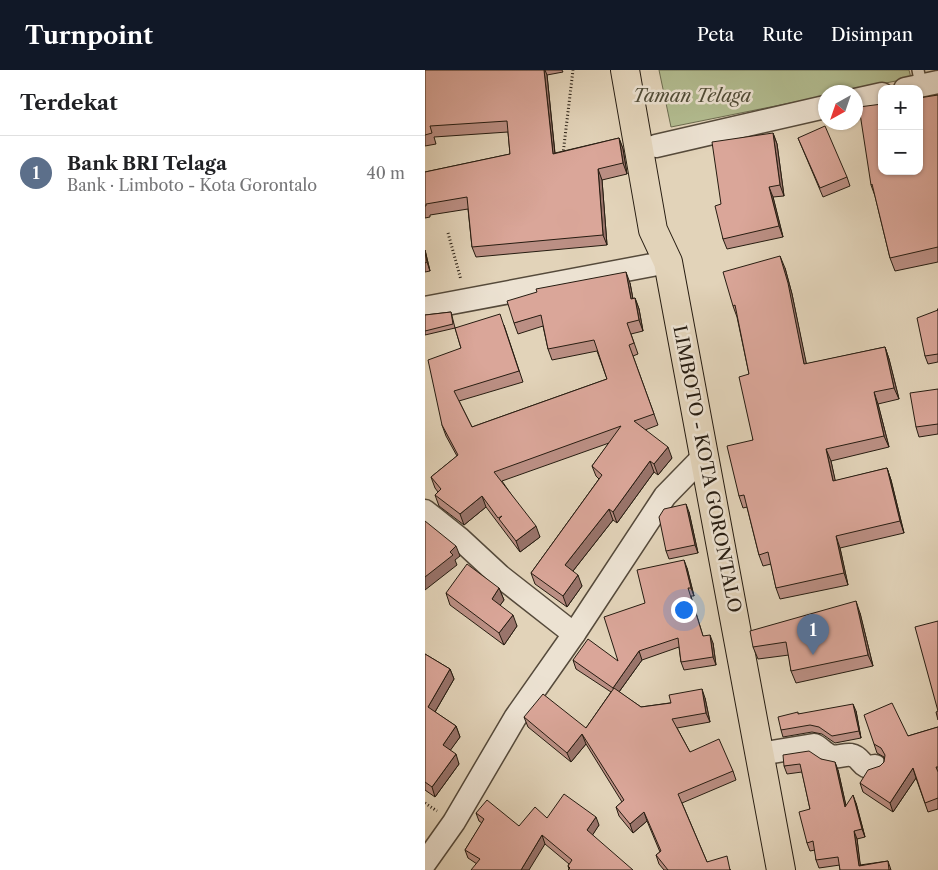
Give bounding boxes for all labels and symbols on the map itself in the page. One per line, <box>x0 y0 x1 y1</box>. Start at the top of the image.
park label: Taman Telaga <box>633 85 751 107</box>
north arrow <box>818 85 863 130</box>
street label: LIMBOTO - KOTA GORONTALO <box>668 323 746 615</box>
your location <box>671 597 697 623</box>
pin: 1 <box>797 614 829 655</box>

